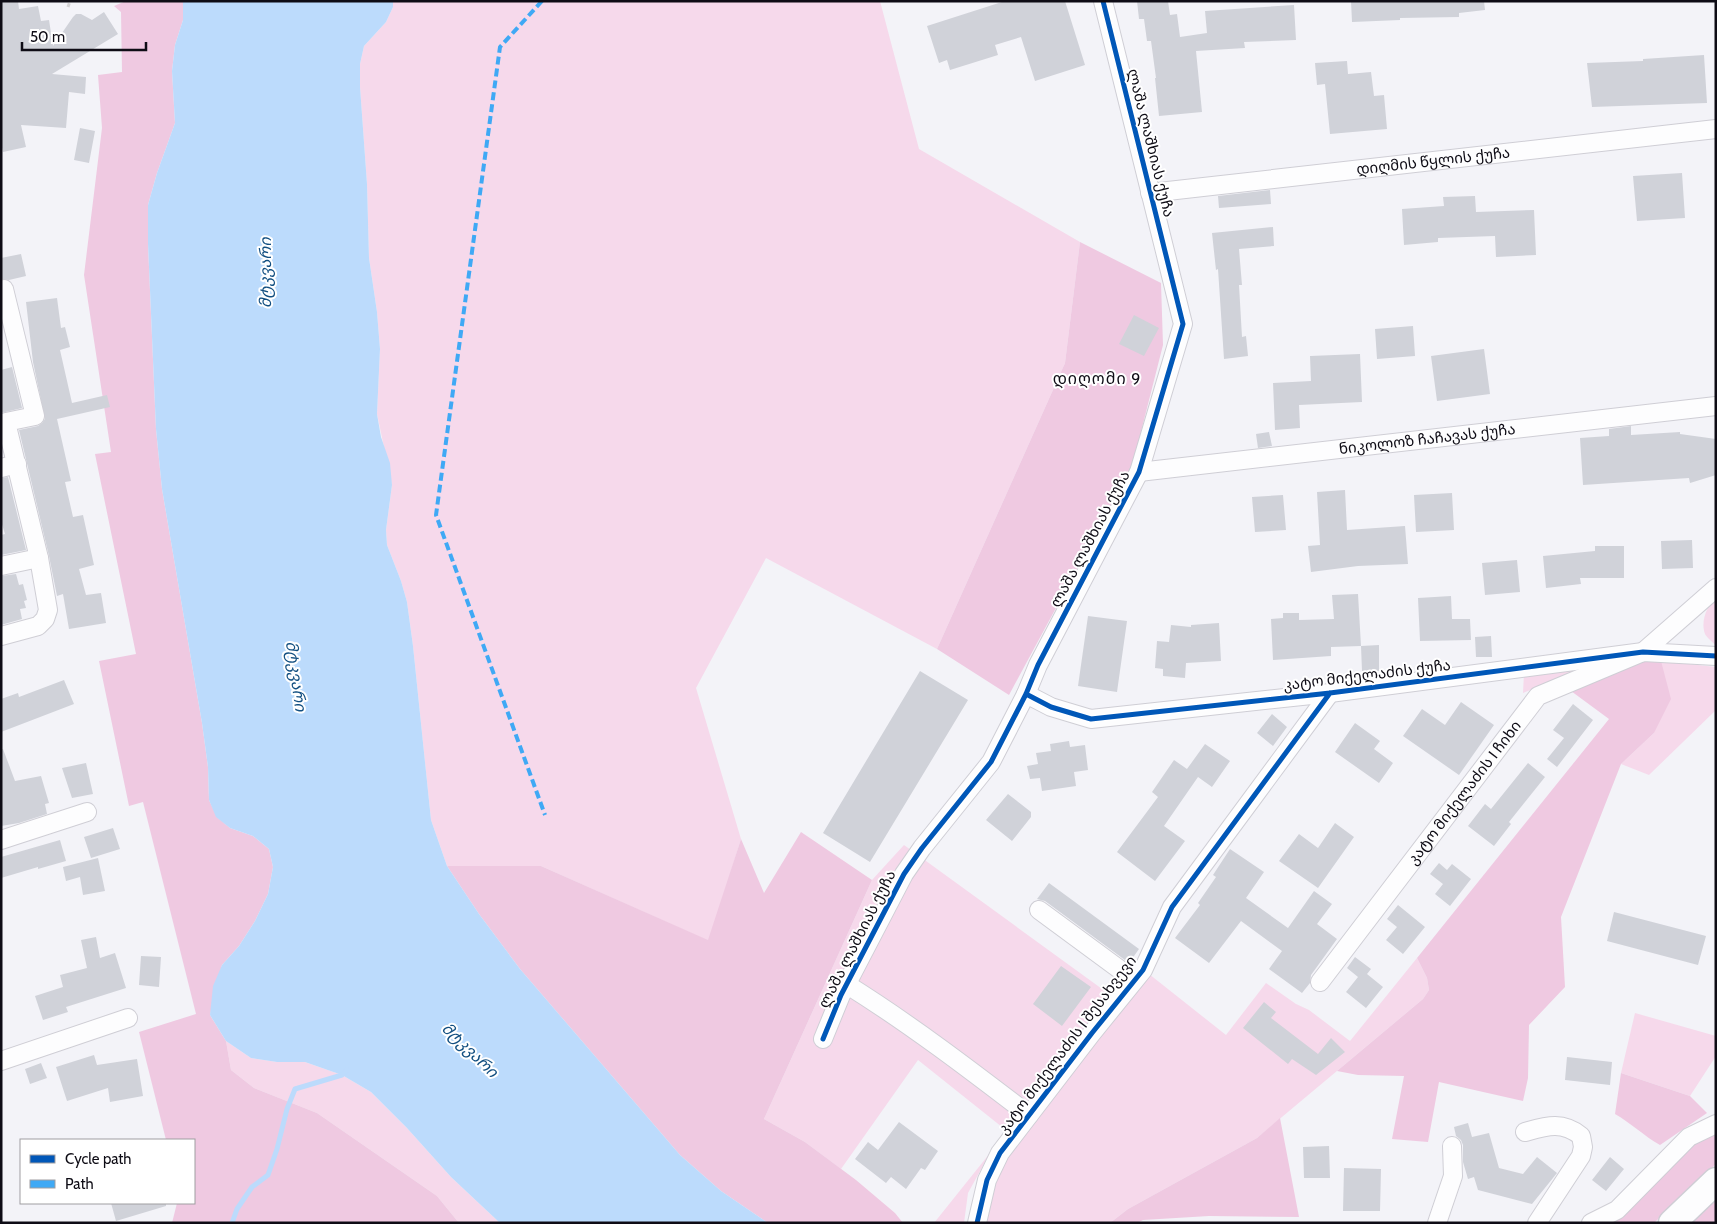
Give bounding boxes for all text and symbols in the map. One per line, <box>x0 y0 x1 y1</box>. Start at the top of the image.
scale bar <box>22 20 146 52</box>
text: 50 m <box>30 28 65 46</box>
street label: ლაშა ლაშხიას ქუჩა <box>1124 67 1178 219</box>
street label: დიღმის წყლის ქუჩა <box>1355 143 1511 179</box>
water label: მტკვარი <box>256 237 275 308</box>
district label: დიღომი 9 <box>1053 369 1141 389</box>
street label: ნიკოლოზ ჩაჩავას ქუჩა <box>1338 420 1516 458</box>
street label: ლაშა ლაშხიას ქუჩა <box>1046 468 1134 610</box>
water label: მტკვარი <box>282 640 310 713</box>
street label: კატო მიქელაძის ქუჩა <box>1282 656 1452 694</box>
street label: კატო მიქელაძის I ჩიხი <box>1404 717 1525 868</box>
street label: ლაშა ლაშხიას ქუჩა <box>814 867 900 1011</box>
street label: კატო მიქელაძის I შესახვევი <box>994 952 1140 1138</box>
water label: მტკვარი <box>438 1019 503 1082</box>
legend <box>20 1139 195 1204</box>
text: Cycle path <box>65 1150 131 1168</box>
text: Path <box>65 1175 94 1193</box>

